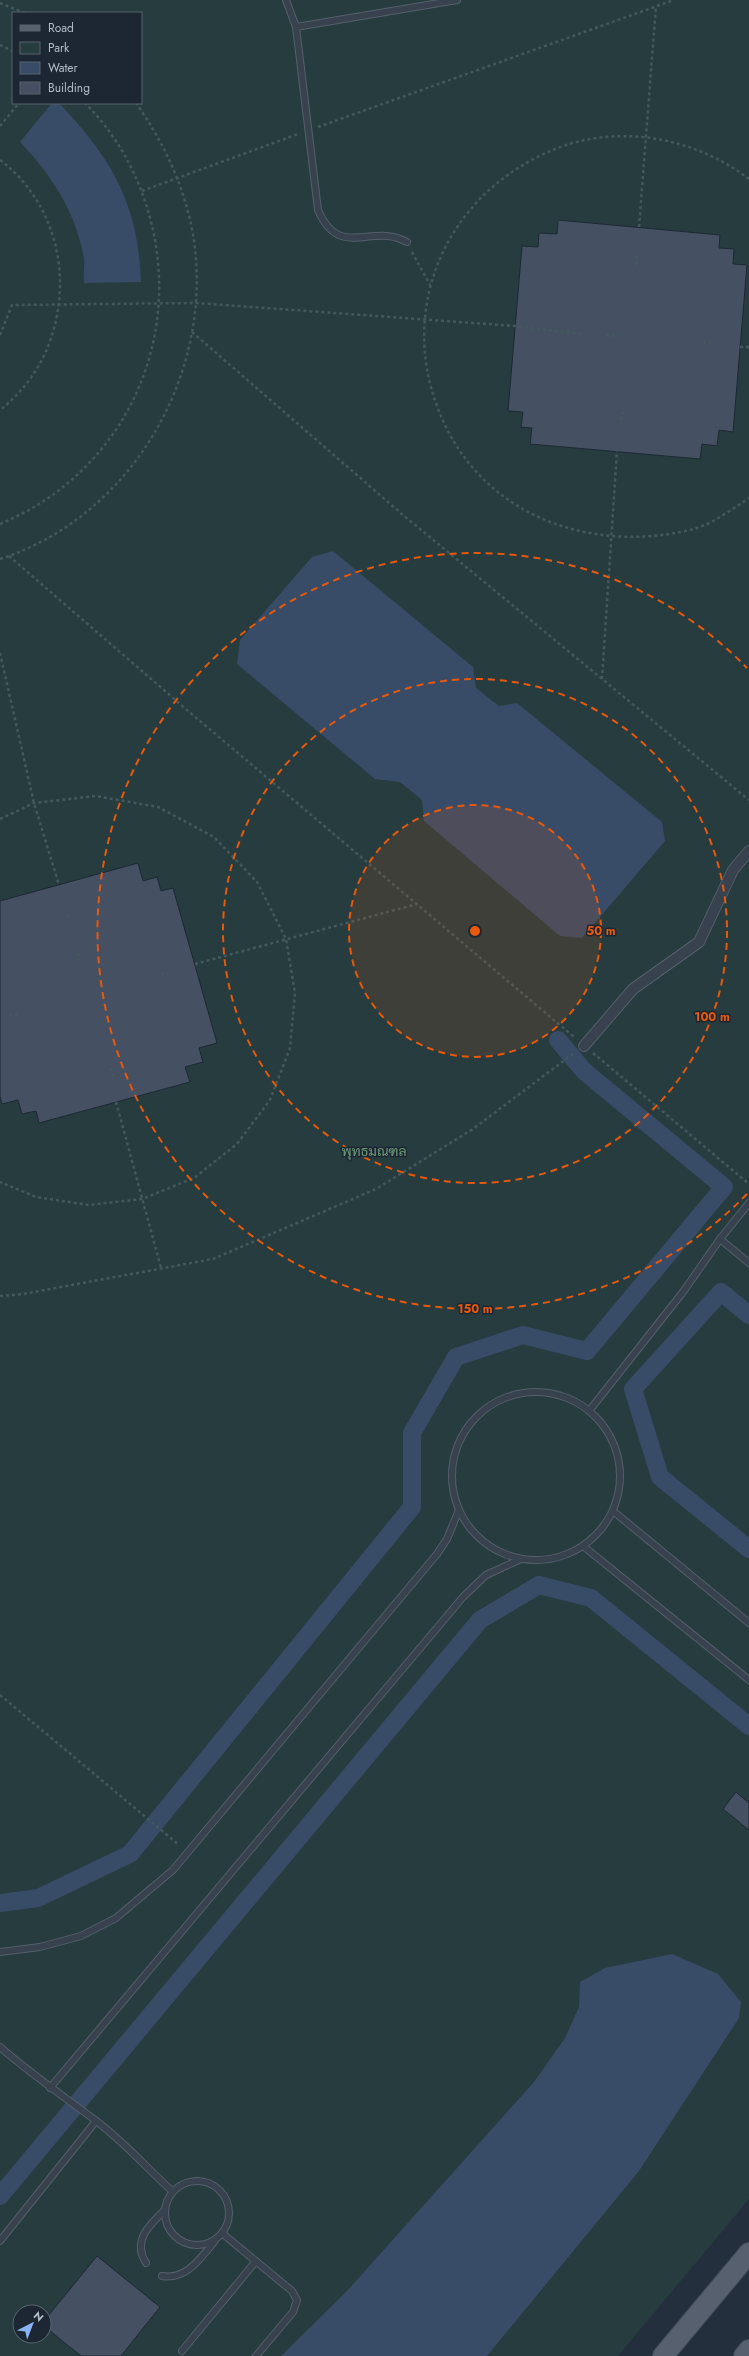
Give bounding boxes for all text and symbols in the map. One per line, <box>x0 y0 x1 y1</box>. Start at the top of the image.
legend <box>12 12 142 104</box>
text: Road <box>48 19 74 37</box>
text: Park <box>48 39 70 57</box>
text: Water <box>48 59 79 77</box>
text: Building <box>48 79 90 97</box>
text: 50 m <box>586 922 616 940</box>
centre of rings <box>468 924 482 938</box>
text: 100 m <box>694 1008 730 1026</box>
park label: พุทธมณฑล <box>341 1141 407 1161</box>
text: 150 m <box>457 1300 493 1318</box>
north arrow <box>12 2304 52 2344</box>
text: N <box>30 2308 47 2325</box>

